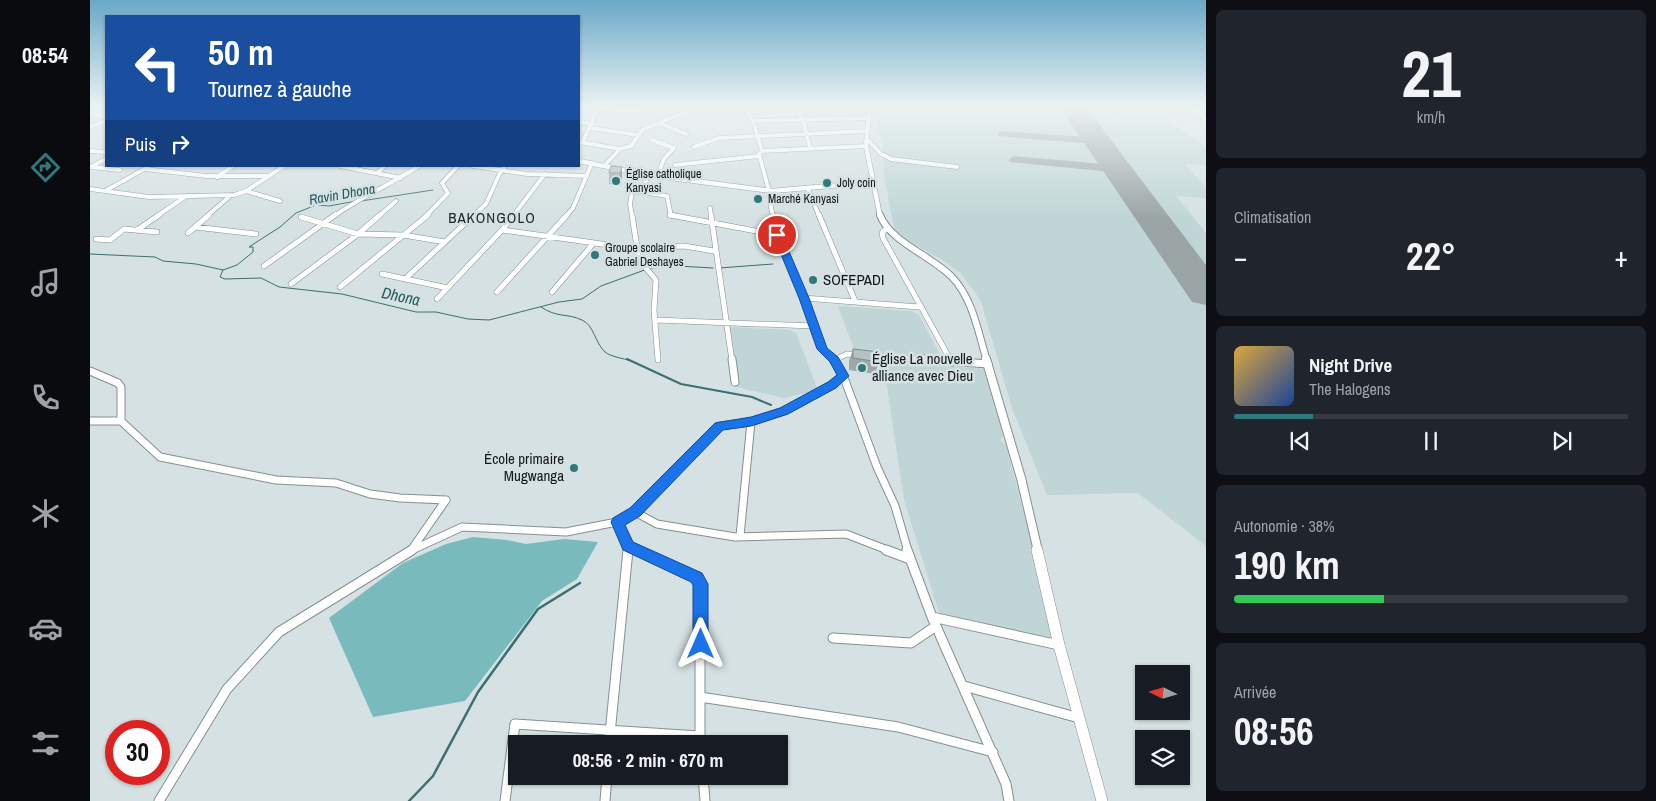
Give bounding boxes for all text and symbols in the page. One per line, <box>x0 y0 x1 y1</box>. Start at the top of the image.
text: 50 m <box>208 29 273 76</box>
text: 21 <box>1401 30 1461 117</box>
icon: left <box>125 35 190 100</box>
text: 08:54 <box>22 40 68 70</box>
text: Tournez à gauche <box>208 74 351 104</box>
text: km/h <box>1417 106 1445 128</box>
icon: right <box>166 130 194 158</box>
text: Puis <box>125 131 156 157</box>
icon: directions <box>28 150 63 185</box>
place label: Église catholique Kanyasi <box>626 166 702 196</box>
marker: Église catholique Kanyasi <box>610 175 622 187</box>
place label: Joly coin <box>837 175 876 191</box>
marker: Joly coin <box>821 177 833 189</box>
water label: Ravin Dhona <box>307 179 377 209</box>
place label: Marché Kanyasi <box>768 191 839 207</box>
marker: Marché Kanyasi <box>752 193 764 205</box>
text: Climatisation <box>1234 206 1311 228</box>
district label: BAKONGOLO <box>448 207 536 228</box>
pin <box>756 214 798 256</box>
icon: arrive <box>763 221 791 249</box>
text: 22° <box>1406 231 1456 282</box>
text: − <box>1234 238 1247 276</box>
text: + <box>1615 238 1628 276</box>
place label: Groupe scolaire Gabriel Deshayes <box>605 240 684 270</box>
marker: Groupe scolaire Gabriel Deshayes <box>589 249 601 261</box>
icon: music <box>28 265 63 300</box>
place label: SOFEPADI <box>823 269 884 290</box>
marker: SOFEPADI <box>807 274 819 286</box>
water label: Dhona <box>380 281 422 311</box>
place label: Église La nouvelle alliance avec Dieu <box>872 348 973 386</box>
text: Night Drive <box>1309 352 1392 378</box>
marker: Église La nouvelle alliance avec Dieu <box>856 362 868 374</box>
text: The Halogens <box>1309 378 1391 400</box>
icon: phone <box>28 380 63 415</box>
icon: previous <box>1286 427 1314 455</box>
icon: pause <box>1417 427 1445 455</box>
icon: next <box>1548 427 1576 455</box>
place label: École primaire Mugwanga <box>484 448 564 486</box>
marker: École primaire Mugwanga <box>568 462 580 474</box>
icon: climate <box>28 496 63 531</box>
text: Autonomie · 38% <box>1234 515 1335 537</box>
text: 190 km <box>1234 540 1340 591</box>
icon: car <box>28 611 63 646</box>
position arrow <box>674 617 726 669</box>
north arrow <box>1135 665 1190 720</box>
map controls <box>1135 665 1190 785</box>
text: Arrivée <box>1234 681 1276 703</box>
text: 08:56 <box>1234 706 1314 757</box>
speed limit sign: 30 <box>105 720 170 785</box>
icon: filters <box>28 726 63 761</box>
button: layers <box>1135 730 1190 785</box>
text: 08:56 · 2 min · 670 m <box>573 747 723 773</box>

